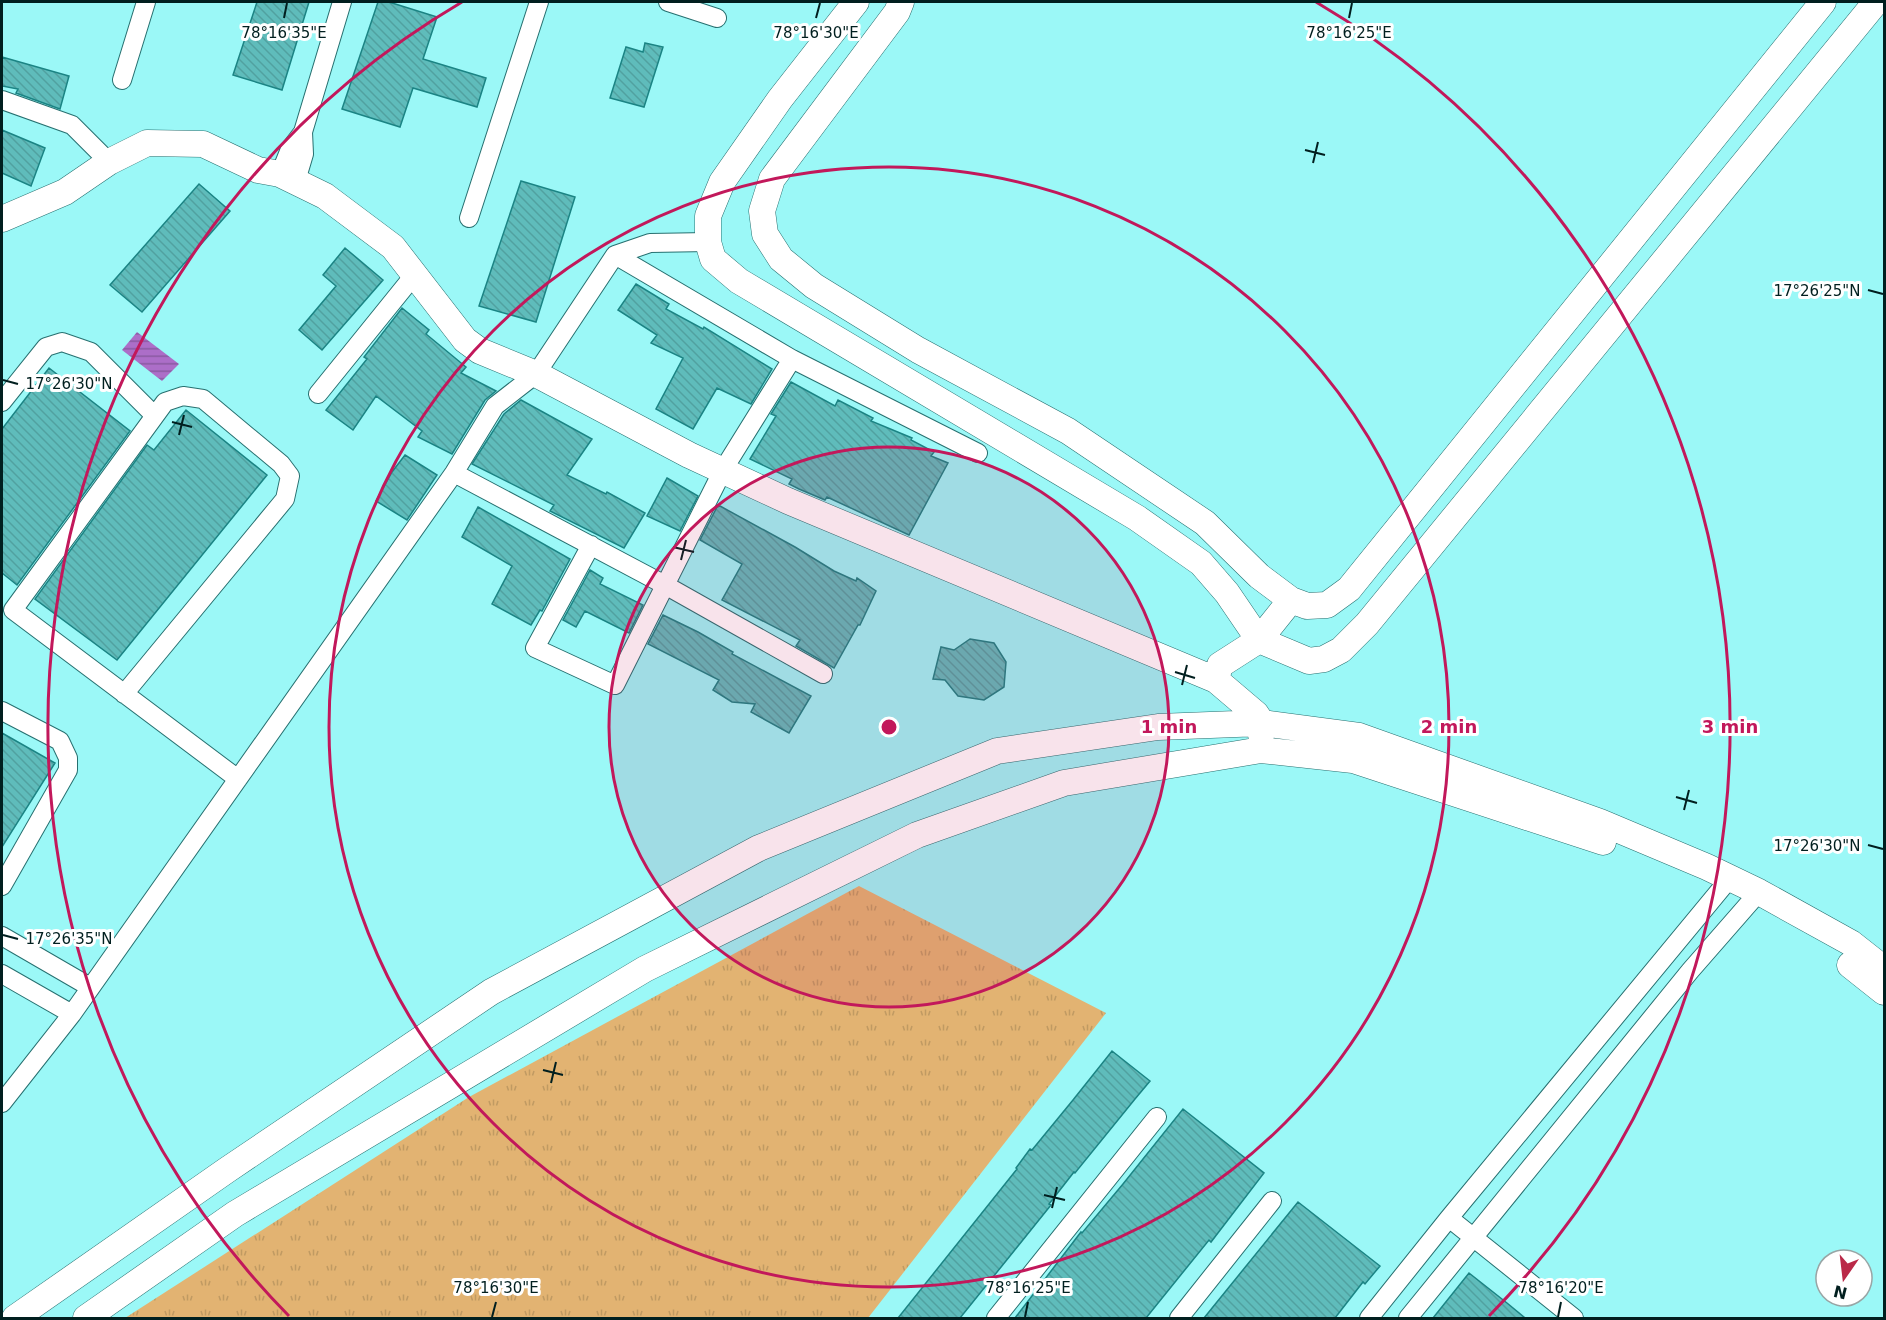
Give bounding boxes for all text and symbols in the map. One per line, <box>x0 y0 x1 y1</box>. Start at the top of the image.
text: 78°16'35"E <box>241 24 327 42</box>
text: 78°16'30"E <box>773 24 859 42</box>
text: 78°16'25"E <box>1306 24 1392 42</box>
text: 17°26'25"N <box>1773 282 1861 300</box>
text: 17°26'30"N <box>25 375 113 393</box>
text: 1 min <box>1141 716 1197 737</box>
text: 2 min <box>1421 716 1477 737</box>
text: 3 min <box>1702 716 1758 737</box>
centre of rings <box>879 717 899 737</box>
text: 17°26'30"N <box>1773 837 1861 855</box>
text: 17°26'35"N <box>25 930 113 948</box>
north arrow <box>1814 1248 1874 1308</box>
text: 78°16'30"E <box>453 1279 539 1297</box>
text: 78°16'25"E <box>985 1279 1071 1297</box>
text: 78°16'20"E <box>1518 1279 1604 1297</box>
text: N <box>1832 1281 1849 1303</box>

